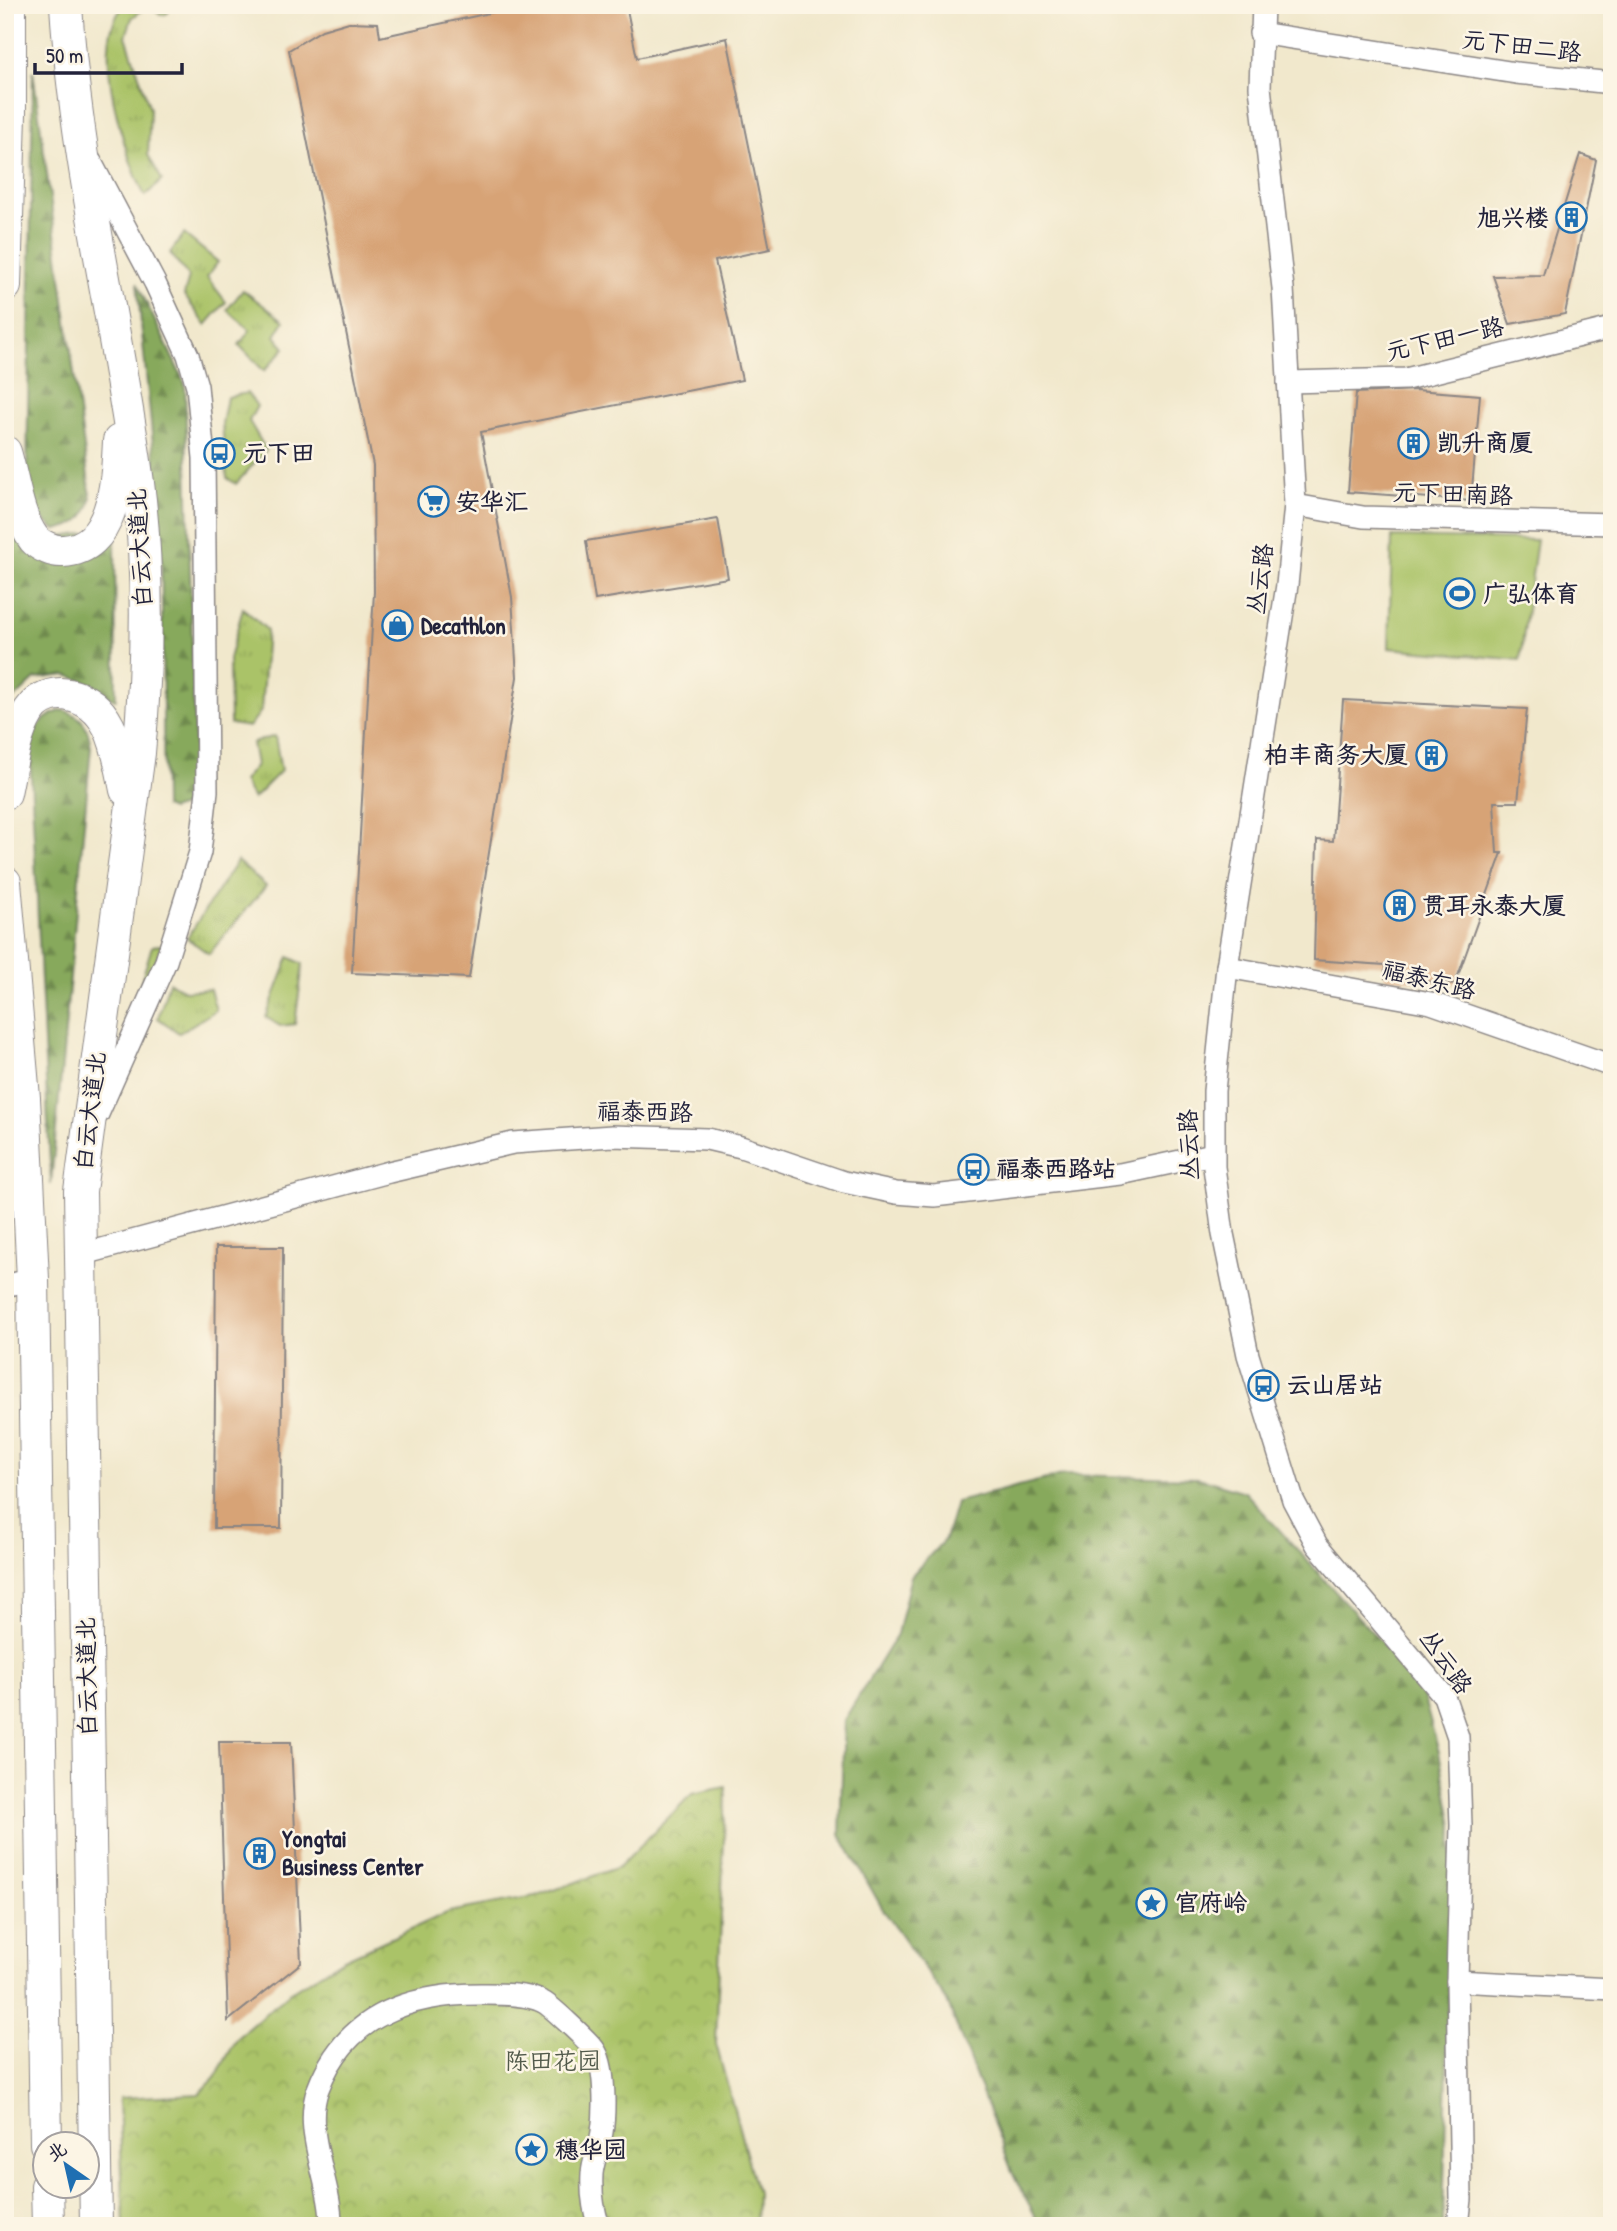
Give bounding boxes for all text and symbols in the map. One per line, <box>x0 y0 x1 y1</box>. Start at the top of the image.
street label: 元下田二路 <box>1461 22 1584 68</box>
scale bar <box>35 32 182 76</box>
text: 50 m <box>46 41 83 70</box>
place label: 旭兴楼 <box>1477 201 1549 233</box>
building icon: 旭兴楼 <box>1555 201 1589 235</box>
street label: 元下田一路 <box>1383 309 1507 367</box>
building icon: 凯升商厦 <box>1397 426 1431 460</box>
place label: 凯升商厦 <box>1437 426 1533 458</box>
bus stop icon: 元下田 <box>203 436 237 470</box>
place label: 元下田 <box>243 436 315 468</box>
street label: 元下田南路 <box>1393 475 1514 511</box>
supermarket icon: 安华汇 <box>416 485 450 519</box>
place label: 安华汇 <box>456 485 528 517</box>
street label: 白云大道北 <box>120 487 158 609</box>
street label: 丛云路 <box>1239 541 1279 617</box>
sports icon: 广弘体育 <box>1443 577 1477 611</box>
place label: 广弘体育 <box>1483 577 1579 609</box>
shop icon: Decathlon <box>381 609 415 643</box>
place label: Decathlon <box>421 609 506 641</box>
place label: 柏丰商务大厦 <box>1264 738 1408 770</box>
building icon: 柏丰商务大厦 <box>1414 738 1448 772</box>
building icon: 贯耳永泰大厦 <box>1382 889 1416 923</box>
place label: 贯耳永泰大厦 <box>1422 889 1566 921</box>
street label: 福泰东路 <box>1379 952 1480 1006</box>
street label: 白云大道北 <box>66 1049 112 1172</box>
street label: 福泰西路 <box>597 1094 693 1128</box>
street label: 丛云路 <box>1171 1108 1205 1182</box>
bus stop icon: 福泰西路站 <box>956 1152 990 1186</box>
place label: 福泰西路站 <box>996 1152 1116 1184</box>
bus stop icon: 云山居站 <box>1247 1368 1281 1402</box>
place label: 云山居站 <box>1287 1368 1383 1400</box>
street label: 白云大道北 <box>69 1617 103 1737</box>
street label: 丛云路 <box>1413 1623 1481 1700</box>
place label: Yongtai Business Center <box>282 1822 424 1882</box>
building icon: Yongtai Business Center <box>242 1836 276 1870</box>
place icon: 官府岭 <box>1135 1886 1169 1920</box>
place label: 官府岭 <box>1175 1886 1248 1918</box>
park label: 陈田花园 <box>505 2044 601 2076</box>
north arrow <box>32 2130 102 2200</box>
place icon: 穗华园 <box>515 2133 549 2167</box>
place label: 穗华园 <box>555 2133 627 2165</box>
text: 北 <box>41 2135 72 2167</box>

